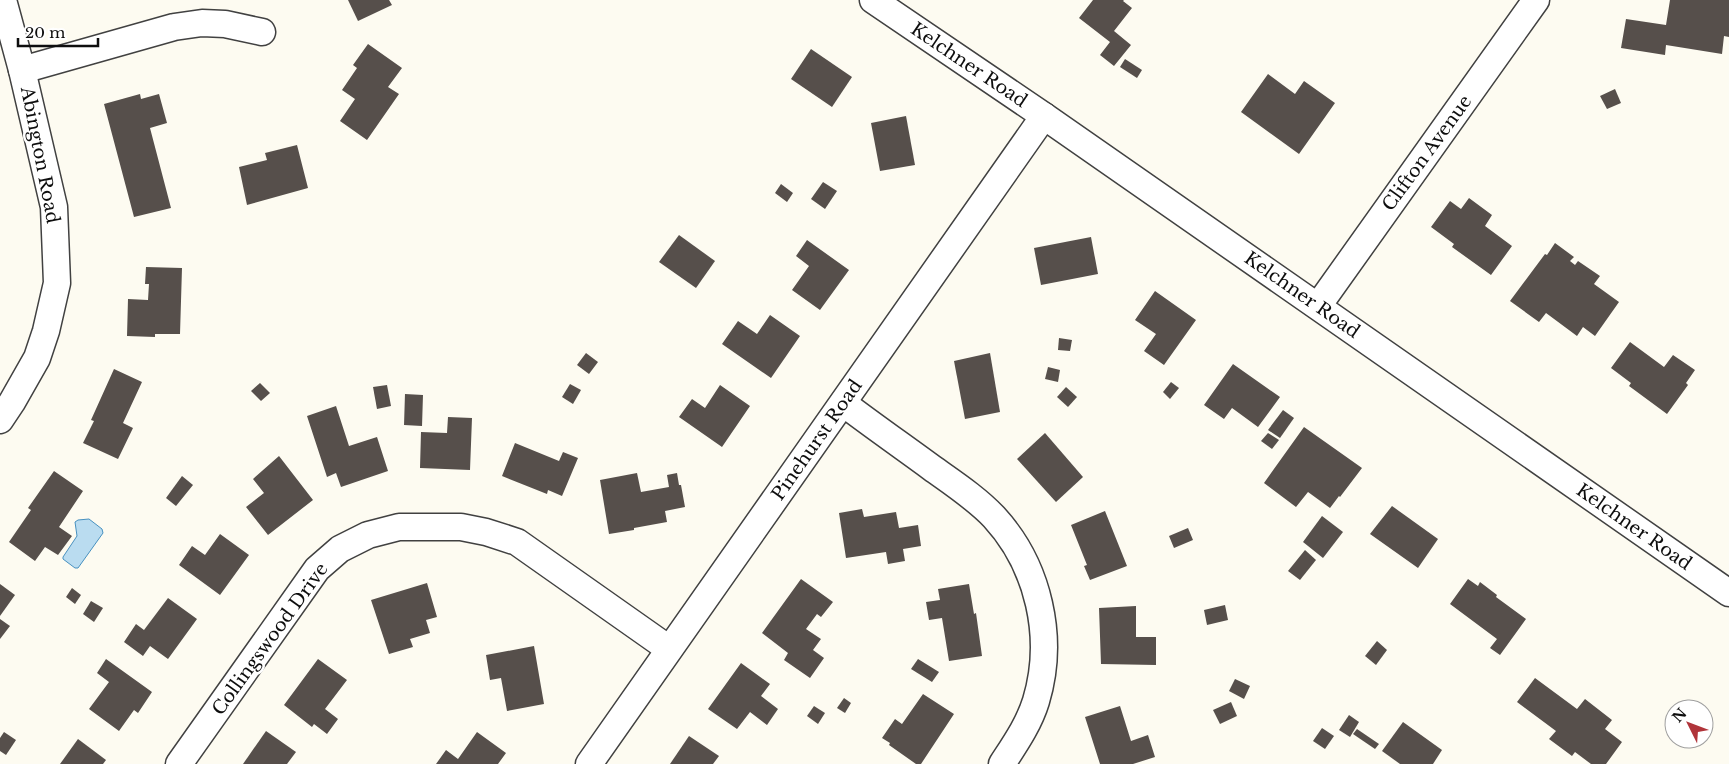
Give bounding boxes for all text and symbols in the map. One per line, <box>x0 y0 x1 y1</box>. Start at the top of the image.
scale bar <box>18 15 98 47</box>
street label: Kelchner Road <box>907 18 1031 112</box>
text: 20 m <box>25 23 65 42</box>
street label: Abington Road <box>16 84 64 225</box>
street label: Clifton Avenue <box>1378 91 1476 215</box>
street label: Kelchner Road <box>1240 247 1364 343</box>
street label: Pinehurst Road <box>767 375 867 505</box>
street label: Kelchner Road <box>1572 479 1696 575</box>
street label: Collingswood Drive <box>207 559 333 719</box>
north arrow <box>1664 699 1714 749</box>
text: N <box>1668 704 1690 726</box>

